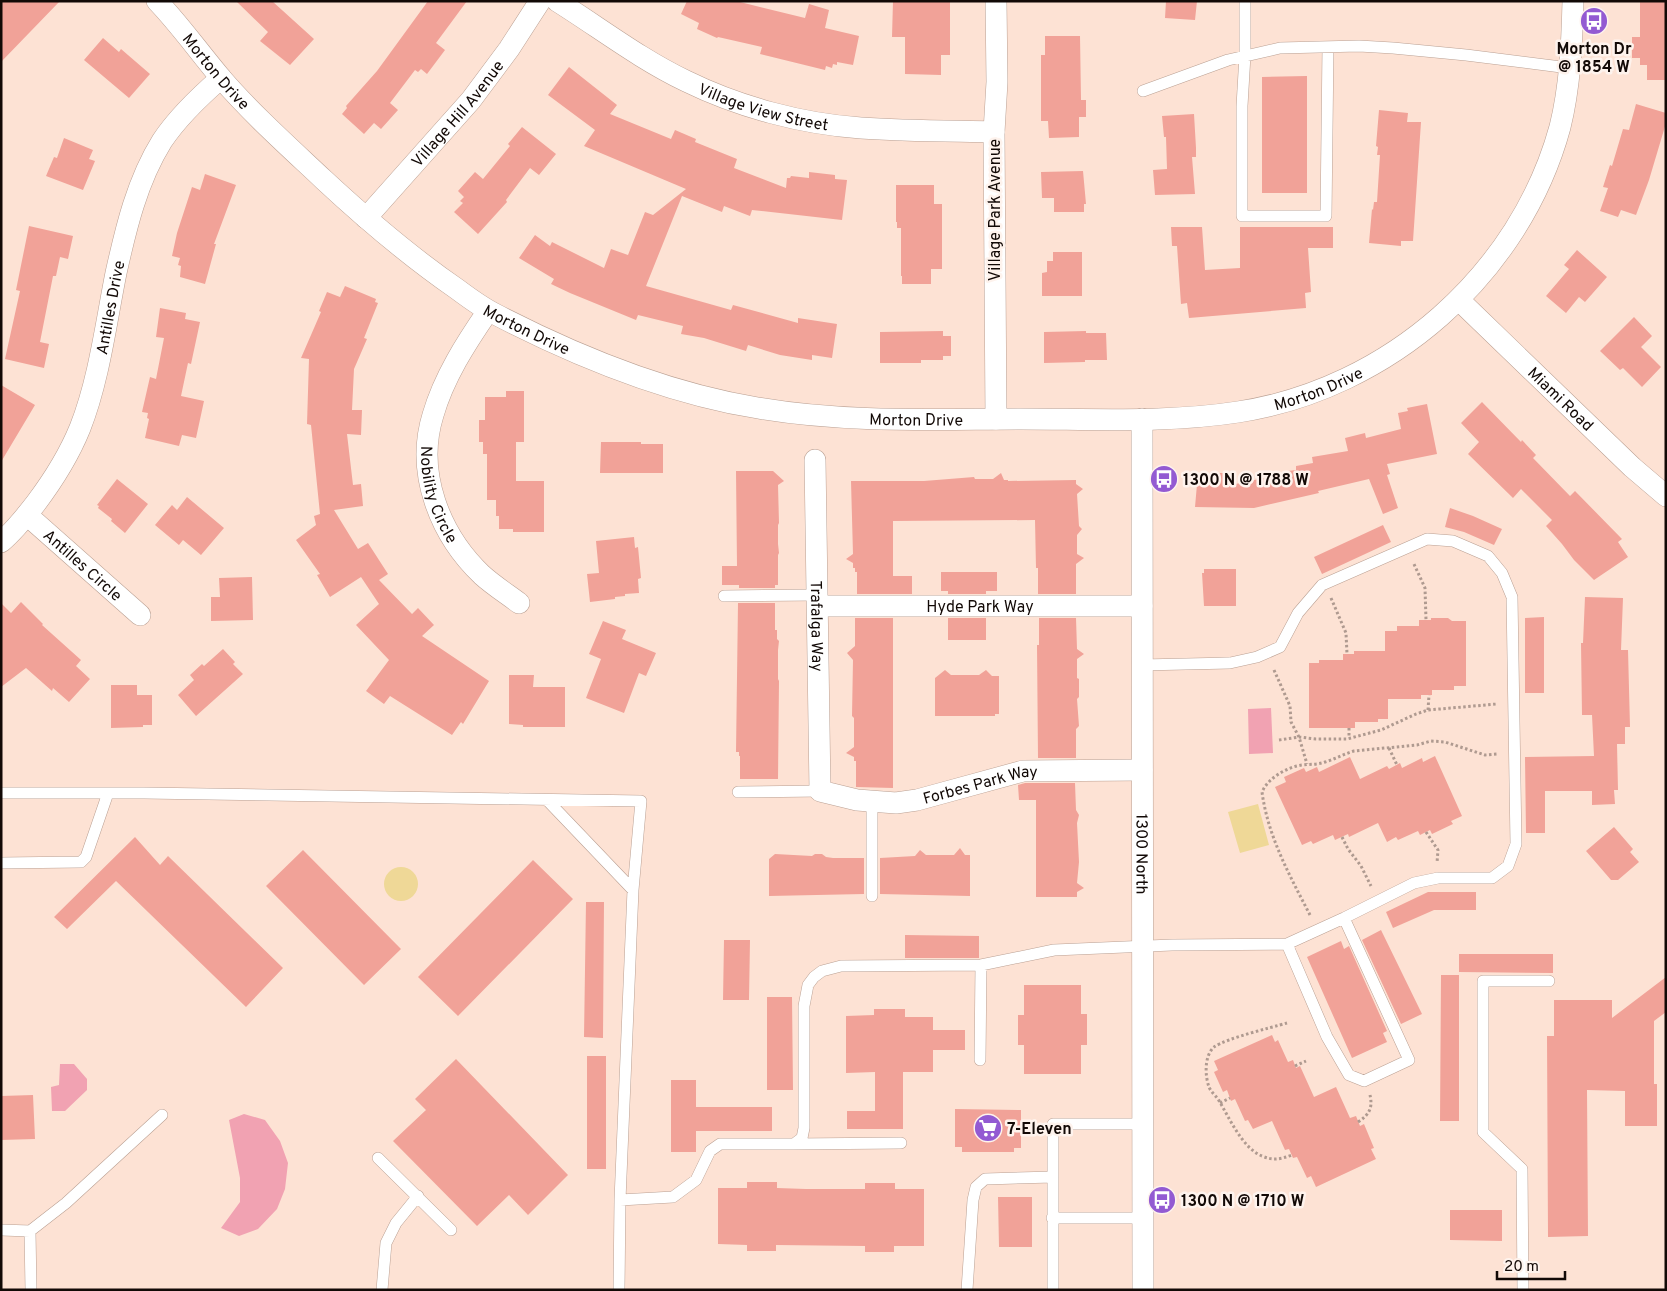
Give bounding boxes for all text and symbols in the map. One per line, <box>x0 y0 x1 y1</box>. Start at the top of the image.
bus stop icon: Morton Dr @ 1854 W <box>1579 6 1609 36</box>
street label: Morton Drive <box>177 30 253 115</box>
place label: Morton Dr @ 1854 W <box>1556 40 1632 78</box>
street label: Village Hill Avenue <box>408 57 509 172</box>
street label: Village View Street <box>695 80 830 136</box>
street label: Village Park Avenue <box>986 139 1006 281</box>
street label: Antilles Drive <box>93 259 130 357</box>
street label: Morton Drive <box>479 301 572 360</box>
street label: Morton Drive <box>1272 364 1367 416</box>
street label: Miami Road <box>1523 364 1597 436</box>
street label: Morton Drive <box>869 411 963 431</box>
street label: Nobility Circle <box>415 446 461 548</box>
bus stop icon: 1300 N @ 1788 W <box>1149 464 1179 494</box>
place label: 1300 N @ 1788 W <box>1183 471 1309 491</box>
street label: Antilles Circle <box>38 526 125 606</box>
street label: Trafalga Way <box>805 580 826 672</box>
street label: Hyde Park Way <box>926 598 1034 618</box>
street label: Forbes Park Way <box>921 763 1038 810</box>
street label: 1300 North <box>1130 813 1151 895</box>
supermarket icon: 7-Eleven <box>973 1113 1003 1143</box>
place label: 7-Eleven <box>1007 1120 1072 1140</box>
bus stop icon: 1300 N @ 1710 W <box>1147 1185 1177 1215</box>
place label: 1300 N @ 1710 W <box>1181 1192 1304 1212</box>
scale bar <box>1497 1248 1564 1280</box>
text: 20 m <box>1504 1258 1539 1277</box>

